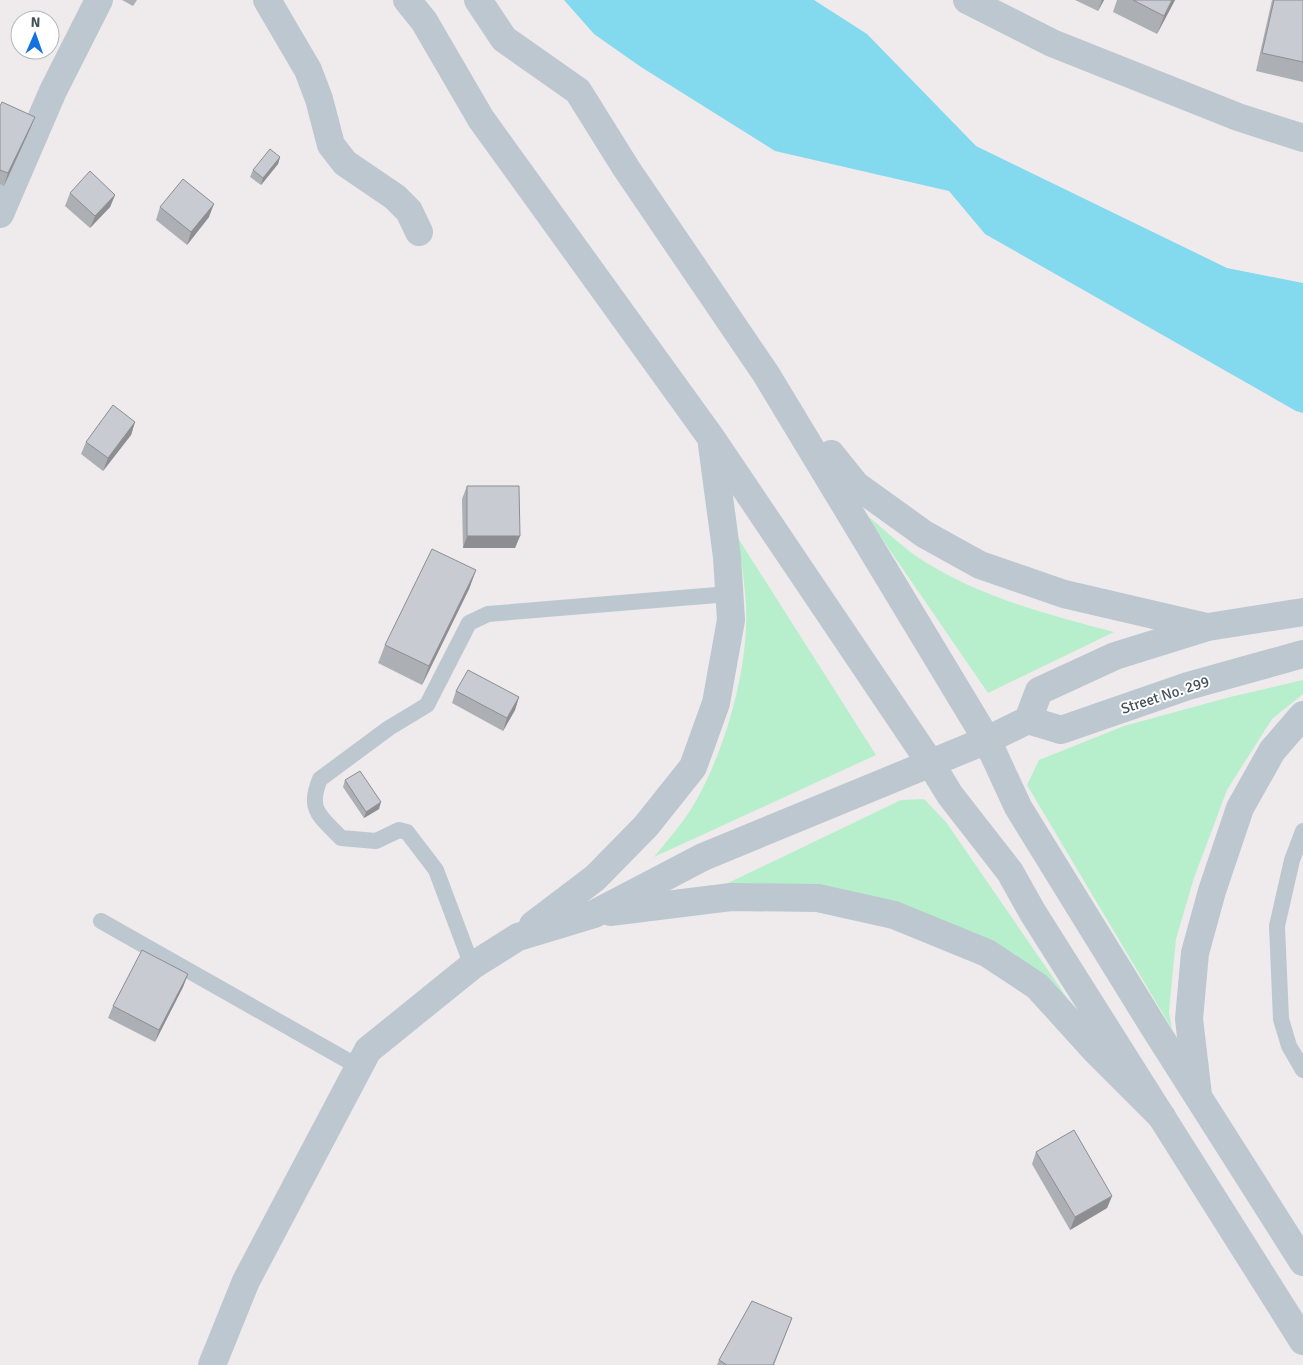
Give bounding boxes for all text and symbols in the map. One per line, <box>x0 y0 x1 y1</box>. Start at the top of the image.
north arrow <box>10 10 60 60</box>
text: N <box>30 14 41 31</box>
street label: Street No. 299 <box>1119 672 1211 718</box>

